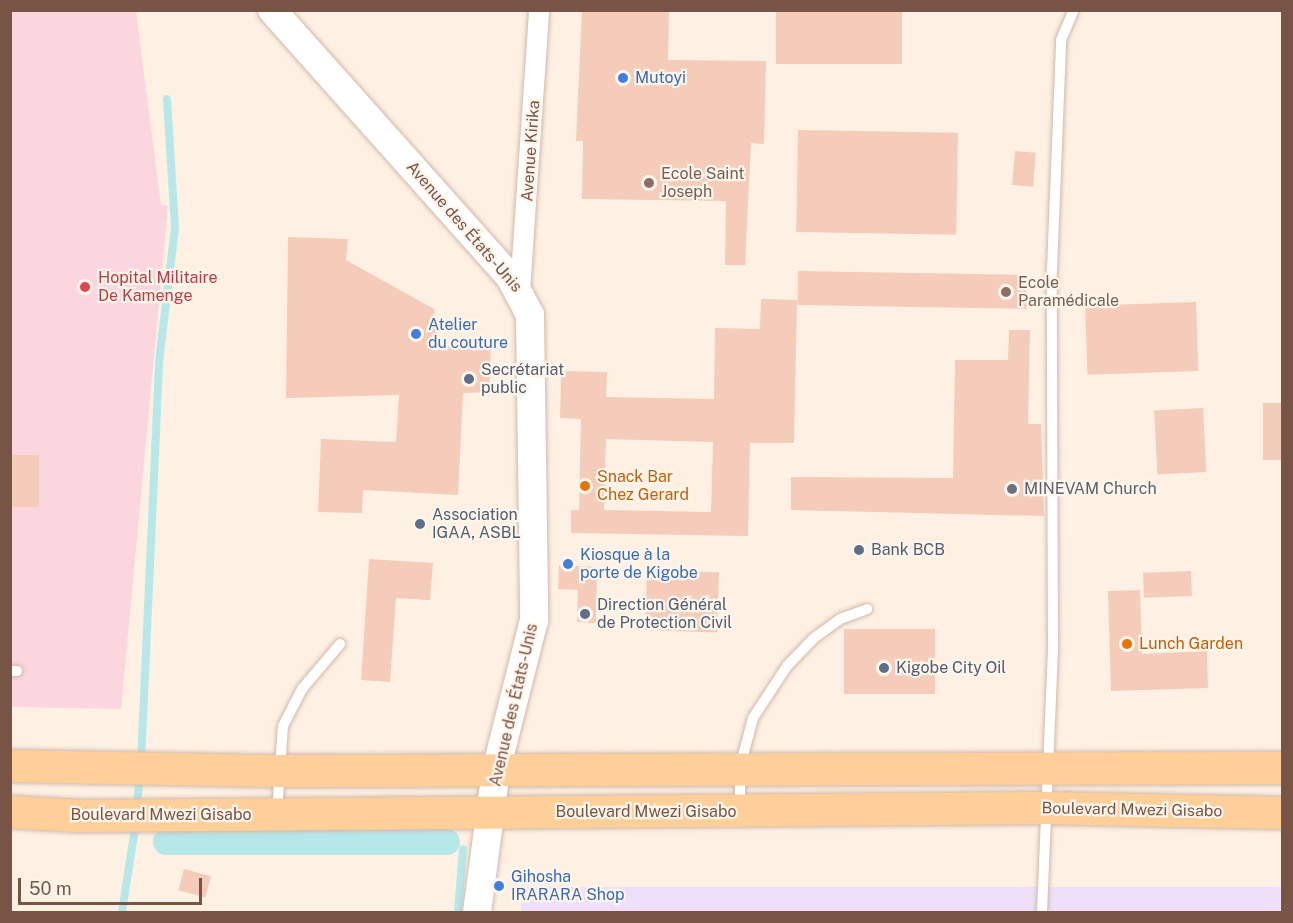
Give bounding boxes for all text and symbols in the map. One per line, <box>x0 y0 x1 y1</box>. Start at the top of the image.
place label: Mutoyi <box>635 68 686 88</box>
marker: Mutoyi <box>616 71 630 85</box>
street label: Avenue Kirika <box>518 100 544 202</box>
street label: Avenue des États-Unis <box>402 158 526 296</box>
place label: Ecole Saint Joseph <box>661 164 745 202</box>
marker: Ecole Saint Joseph <box>642 176 656 190</box>
place label: Hopital Militaire De Kamenge <box>98 268 218 306</box>
place label: Ecole Paramédicale <box>1018 273 1119 311</box>
marker: Hopital Militaire De Kamenge <box>76 278 94 296</box>
marker: Ecole Paramédicale <box>999 285 1013 299</box>
place label: Atelier du couture <box>428 315 508 353</box>
marker: Atelier du couture <box>409 327 423 341</box>
place label: Secrétariat public <box>481 360 564 398</box>
marker: Secrétariat public <box>462 372 476 386</box>
place label: Snack Bar Chez Gerard <box>597 467 689 505</box>
marker: Snack Bar Chez Gerard <box>578 479 592 493</box>
place label: MINEVAM Church <box>1024 479 1157 499</box>
marker: MINEVAM Church <box>1005 482 1019 496</box>
place label: Association IGAA, ASBL <box>432 505 521 543</box>
marker: Association IGAA, ASBL <box>413 517 427 531</box>
place label: Bank BCB <box>871 540 945 560</box>
marker: Bank BCB <box>852 543 866 557</box>
place label: Kiosque à la porte de Kigobe <box>580 545 698 583</box>
marker: Kiosque à la porte de Kigobe <box>561 557 575 571</box>
place label: Direction Général de Protection Civil <box>597 595 732 633</box>
marker: Direction Général de Protection Civil <box>578 607 592 621</box>
street label: Avenue des États-Unis <box>486 622 542 788</box>
place label: Lunch Garden <box>1139 634 1243 654</box>
marker: Lunch Garden <box>1120 637 1134 651</box>
place label: Kigobe City Oil <box>896 658 1006 678</box>
marker: Kigobe City Oil <box>877 661 891 675</box>
street label: Boulevard Mwezi Gisabo <box>1041 799 1223 821</box>
street label: Boulevard Mwezi Gisabo <box>556 802 736 822</box>
street label: Boulevard Mwezi Gisabo <box>71 805 251 825</box>
scale bar <box>21 866 206 904</box>
place label: Gihosha IRARARA Shop <box>511 867 625 905</box>
text: 50 m <box>29 878 72 899</box>
marker: Gihosha IRARARA Shop <box>492 879 506 893</box>

